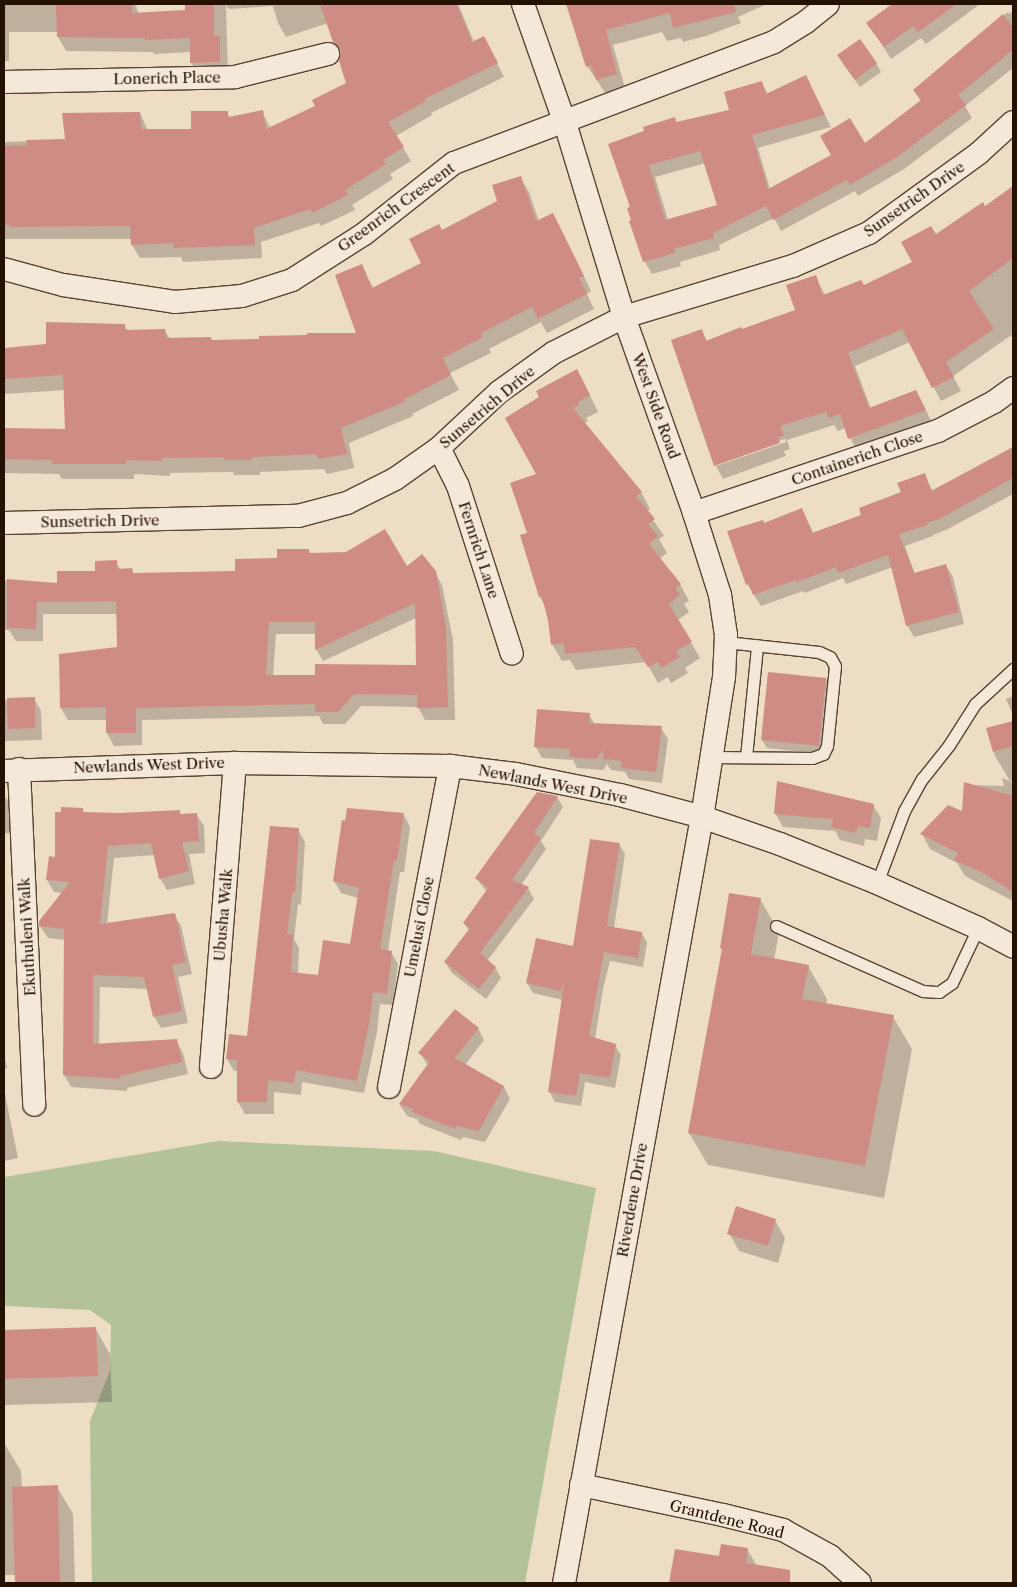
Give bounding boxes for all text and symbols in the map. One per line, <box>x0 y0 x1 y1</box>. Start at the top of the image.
street label: Lonerich Place <box>113 68 221 88</box>
street label: Sunsetrich Drive <box>860 158 968 240</box>
street label: Greenrich Crescent <box>334 159 458 255</box>
street label: West Side Road <box>628 351 684 461</box>
street label: Sunsetrich Drive <box>436 362 538 452</box>
street label: Containerich Close <box>789 427 925 489</box>
street label: Fernrich Lane <box>455 499 503 601</box>
street label: Sunsetrich Drive <box>40 511 160 531</box>
street label: Newlands West Drive <box>73 753 225 777</box>
street label: Newlands West Drive <box>477 761 629 807</box>
street label: Ubusha Walk <box>210 867 236 963</box>
street label: Umelusi Close <box>400 875 438 979</box>
street label: Ekuthuleni Walk <box>15 877 39 997</box>
street label: Riverdene Drive <box>613 1141 651 1259</box>
street label: Grantdene Road <box>668 1496 786 1542</box>

